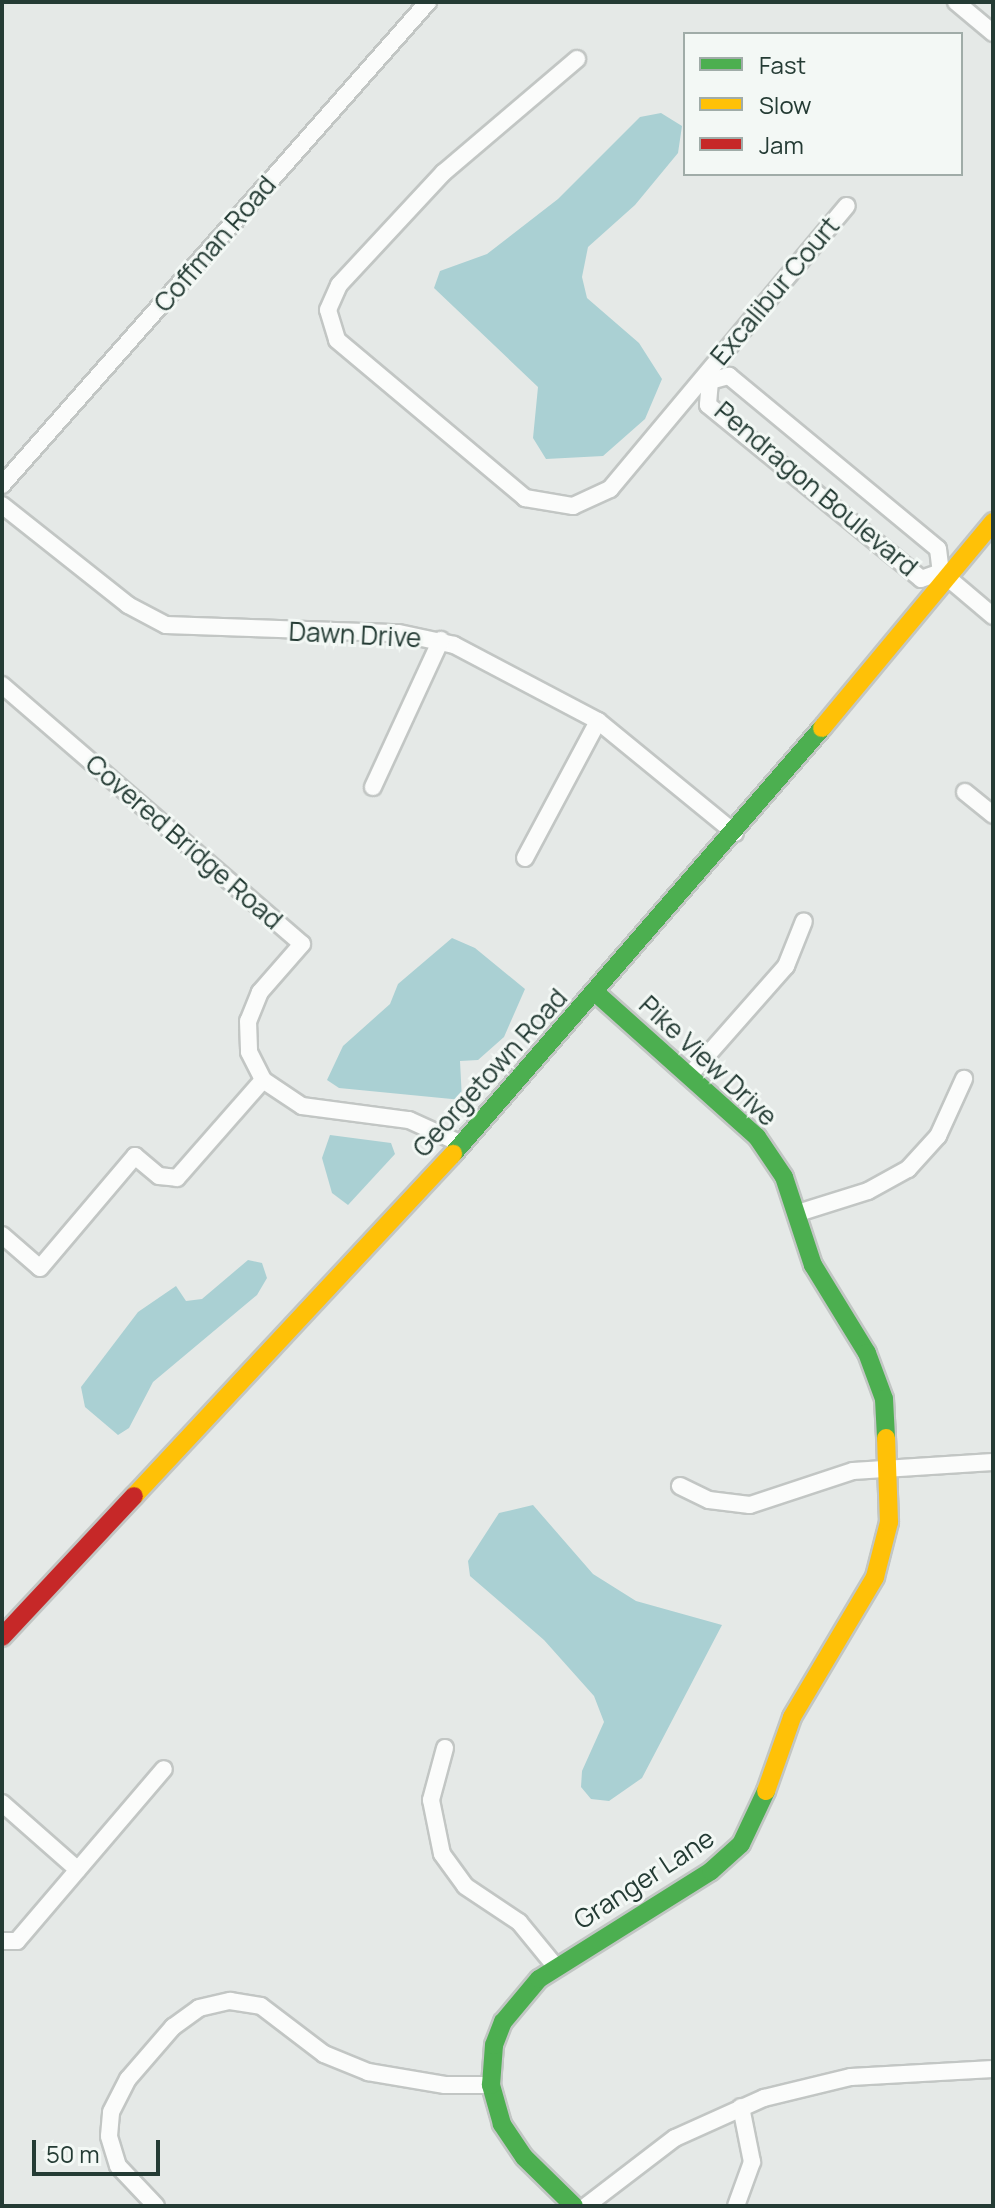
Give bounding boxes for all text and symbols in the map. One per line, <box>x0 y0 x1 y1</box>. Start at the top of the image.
legend <box>683 32 963 176</box>
text: Fast <box>759 48 806 81</box>
text: Slow <box>759 88 812 121</box>
text: Jam <box>759 128 804 161</box>
street label: Coffman Road <box>147 170 283 318</box>
street label: Excalibur Court <box>704 211 846 371</box>
street label: Pendragon Boulevard <box>708 395 924 583</box>
street label: Dawn Drive <box>288 616 422 654</box>
street label: Covered Bridge Road <box>79 748 289 936</box>
street label: Georgetown Road <box>406 983 574 1163</box>
street label: Pike View Drive <box>633 989 783 1133</box>
street label: Granger Lane <box>568 1822 720 1936</box>
scale bar <box>36 2124 164 2174</box>
text: 50 m <box>46 2137 100 2170</box>

